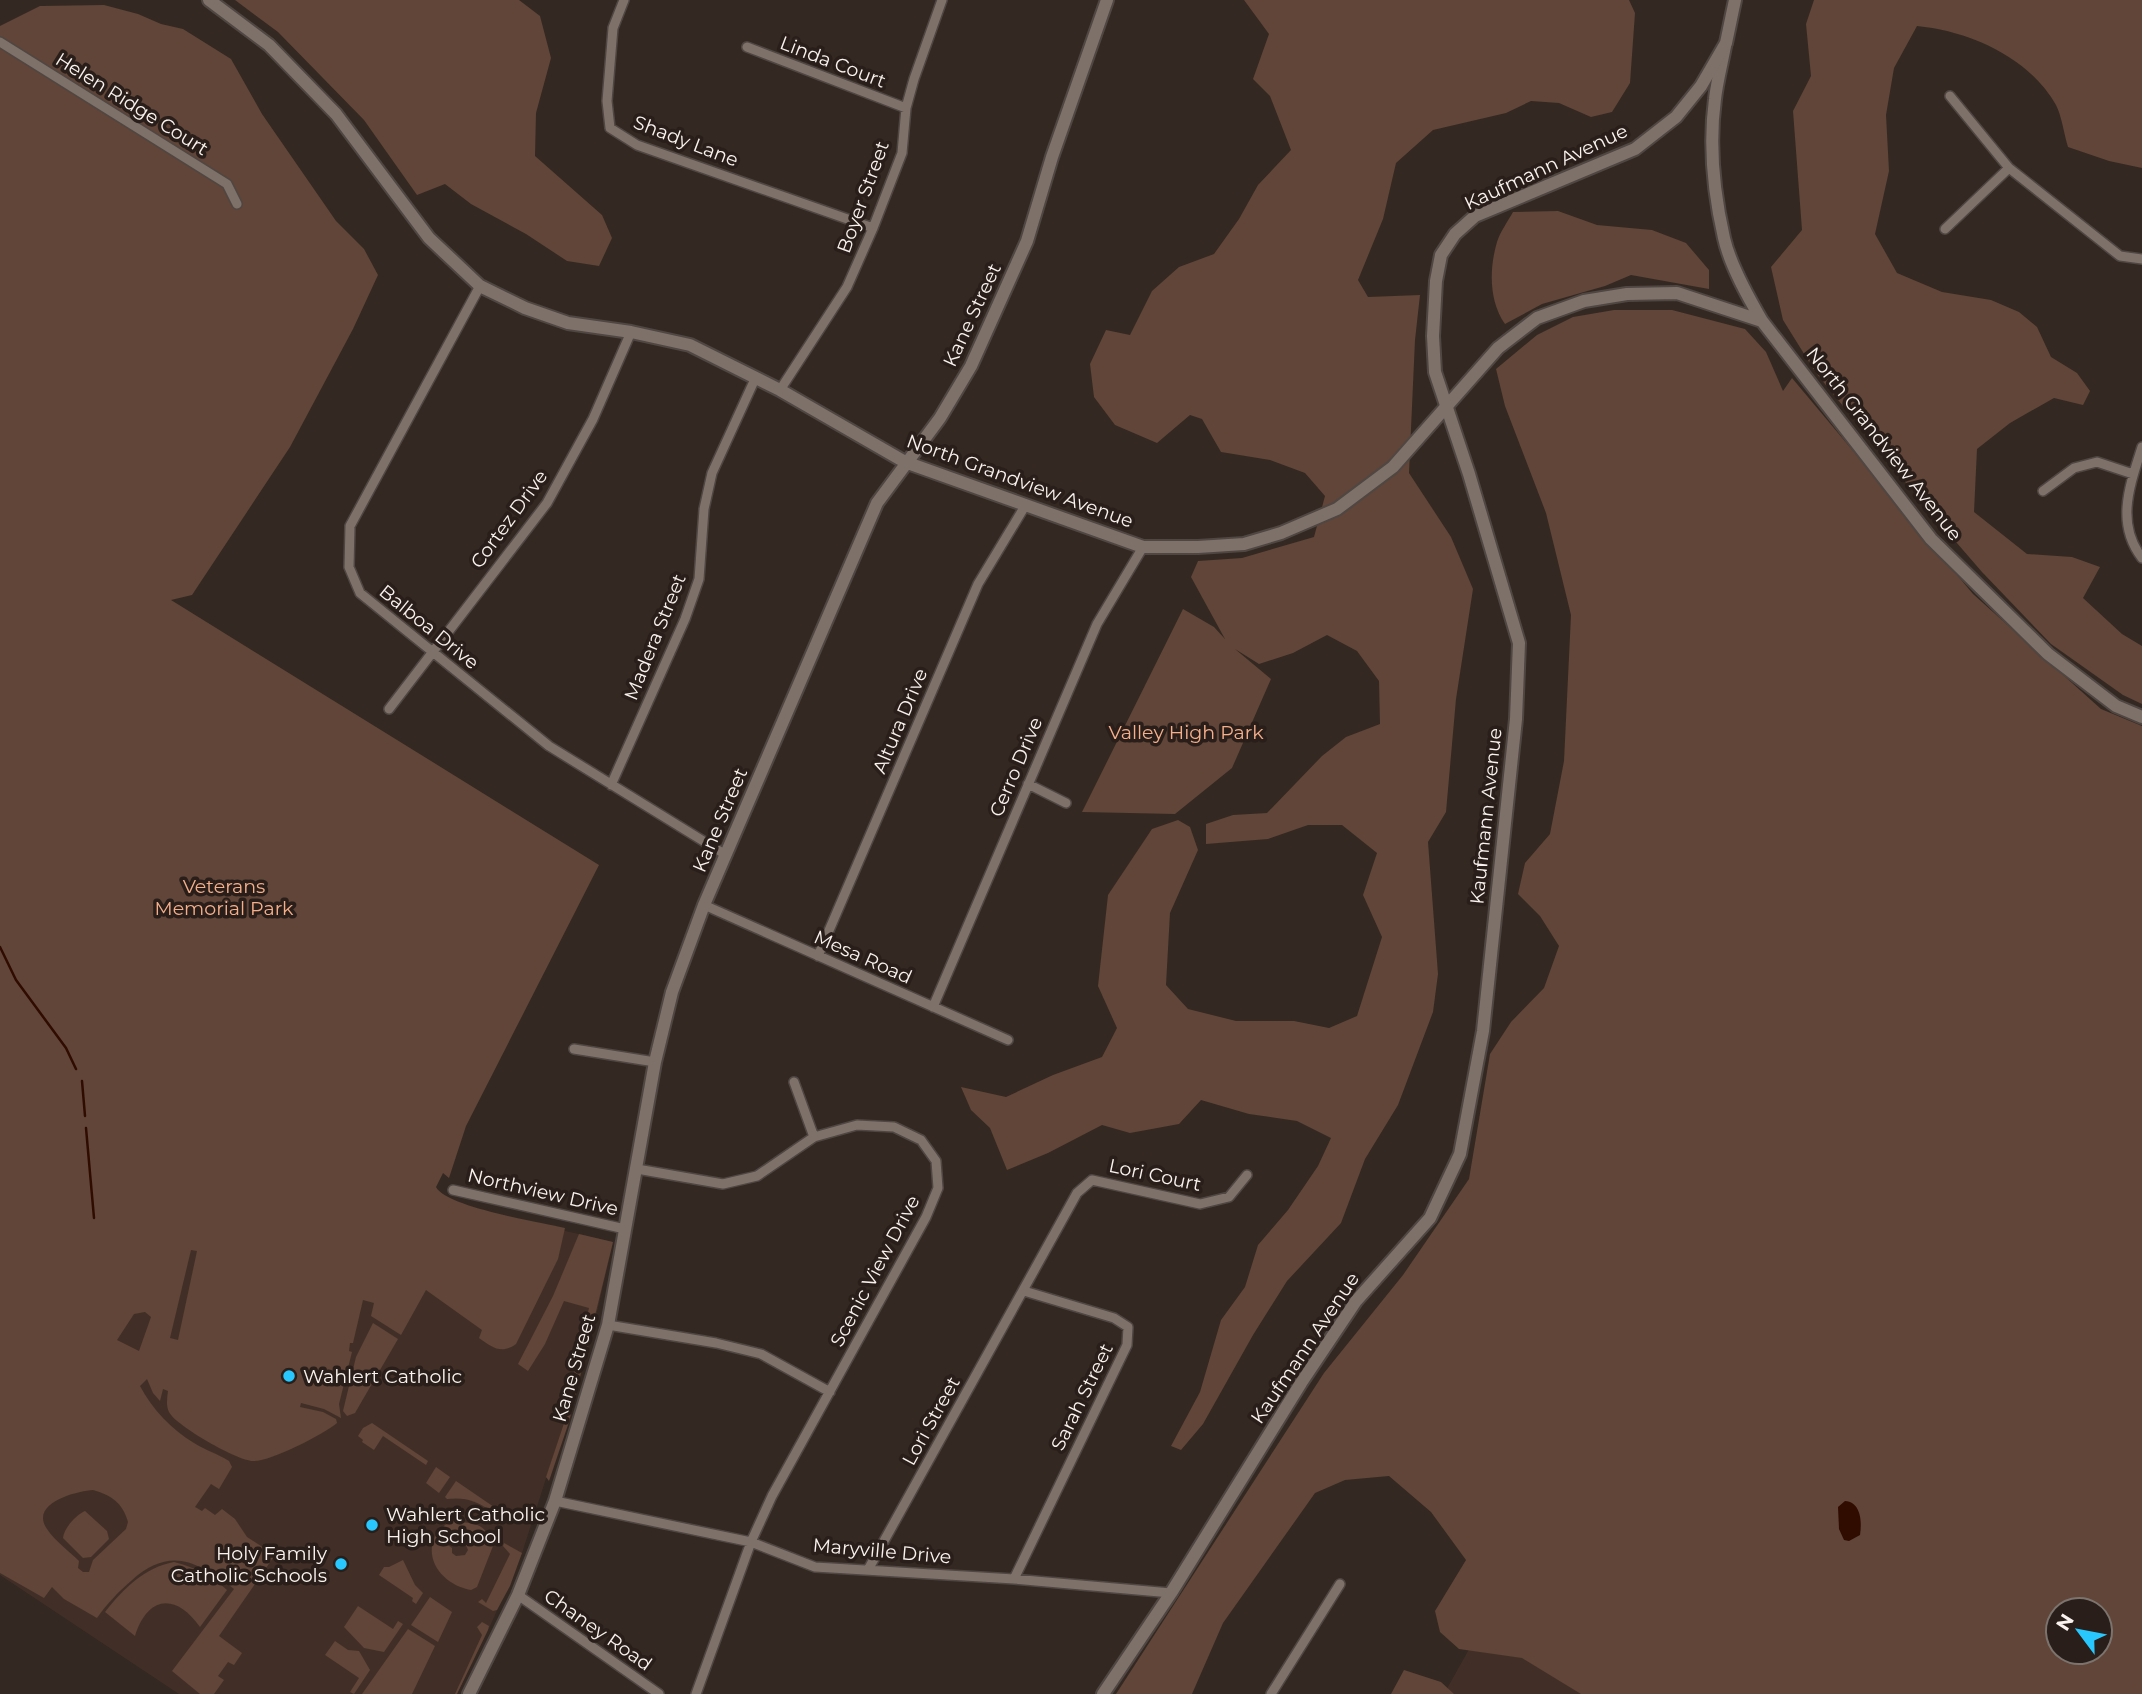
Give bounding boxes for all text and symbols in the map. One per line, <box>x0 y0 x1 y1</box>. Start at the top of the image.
street label: Linda Court <box>777 31 889 93</box>
street label: Helen Ridge Court <box>51 48 213 161</box>
street label: Shady Lane <box>630 110 742 172</box>
street label: Kaufmann Avenue <box>1461 119 1631 215</box>
street label: Boyer Street <box>832 138 894 256</box>
street label: Kane Street <box>938 259 1006 370</box>
street label: North Grandview Avenue <box>1801 343 1967 545</box>
street label: North Grandview Avenue <box>904 429 1136 533</box>
street label: Cortez Drive <box>466 465 552 573</box>
street label: Madera Street <box>619 570 691 704</box>
street label: Balboa Drive <box>375 580 483 674</box>
street label: Altura Drive <box>868 665 932 777</box>
street label: Cerro Drive <box>985 714 1047 820</box>
park label: Valley High Park <box>1108 721 1264 744</box>
street label: Kaufmann Avenue <box>1465 727 1507 905</box>
street label: Kane Street <box>688 764 752 876</box>
park label: Veterans Memorial Park <box>155 875 294 920</box>
street label: Mesa Road <box>810 925 916 989</box>
street label: Lori Court <box>1107 1154 1204 1196</box>
street label: Northview Drive <box>465 1163 621 1221</box>
street label: Scenic View Drive <box>825 1191 925 1351</box>
street label: Kaufmann Avenue <box>1246 1268 1364 1428</box>
street label: Kane Street <box>548 1311 600 1425</box>
street label: Sarah Street <box>1046 1339 1118 1454</box>
place label: Wahlert Catholic <box>303 1365 462 1388</box>
marker: Wahlert Catholic <box>281 1368 297 1384</box>
street label: Lori Street <box>897 1372 965 1469</box>
place label: Wahlert Catholic High School <box>386 1503 545 1548</box>
marker: Wahlert Catholic High School <box>364 1517 380 1533</box>
street label: Maryville Drive <box>812 1533 952 1569</box>
place label: Holy Family Catholic Schools <box>171 1542 328 1587</box>
marker: Holy Family Catholic Schools <box>333 1556 349 1572</box>
street label: Chaney Road <box>540 1584 656 1676</box>
north arrow <box>2044 1596 2114 1666</box>
text: N <box>2051 1610 2079 1635</box>

